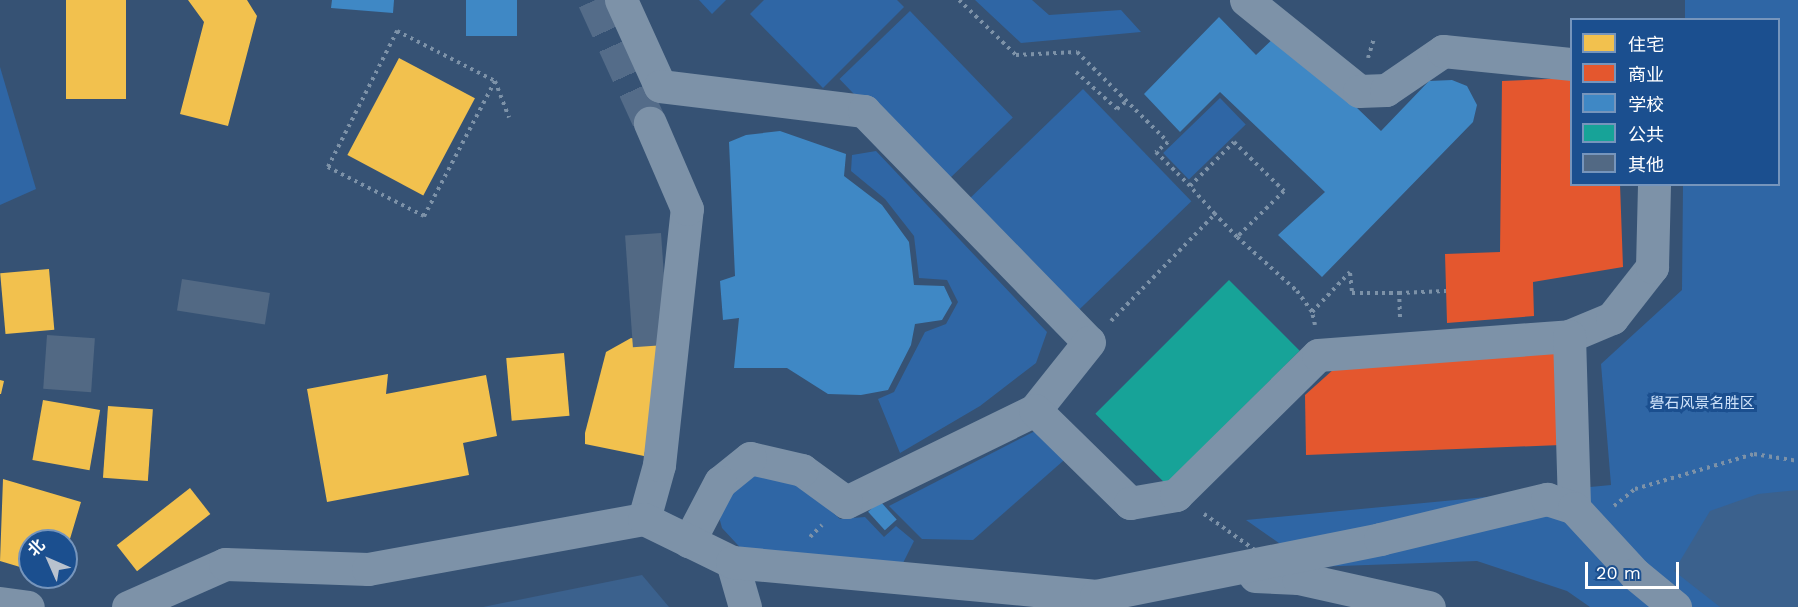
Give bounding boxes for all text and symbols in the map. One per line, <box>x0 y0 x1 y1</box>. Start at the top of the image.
legend <box>1570 18 1780 186</box>
text: 住宅 <box>1628 34 1664 55</box>
text: 商业 <box>1628 64 1664 85</box>
text: 学校 <box>1628 94 1664 115</box>
text: 公共 <box>1628 124 1664 145</box>
text: 其他 <box>1628 154 1664 175</box>
park label: 礐石风景名胜区 <box>1650 395 1754 413</box>
north arrow <box>18 529 78 589</box>
text: 北 <box>24 535 49 560</box>
scale bar <box>1588 550 1682 588</box>
text: 20 m <box>1596 562 1641 583</box>

